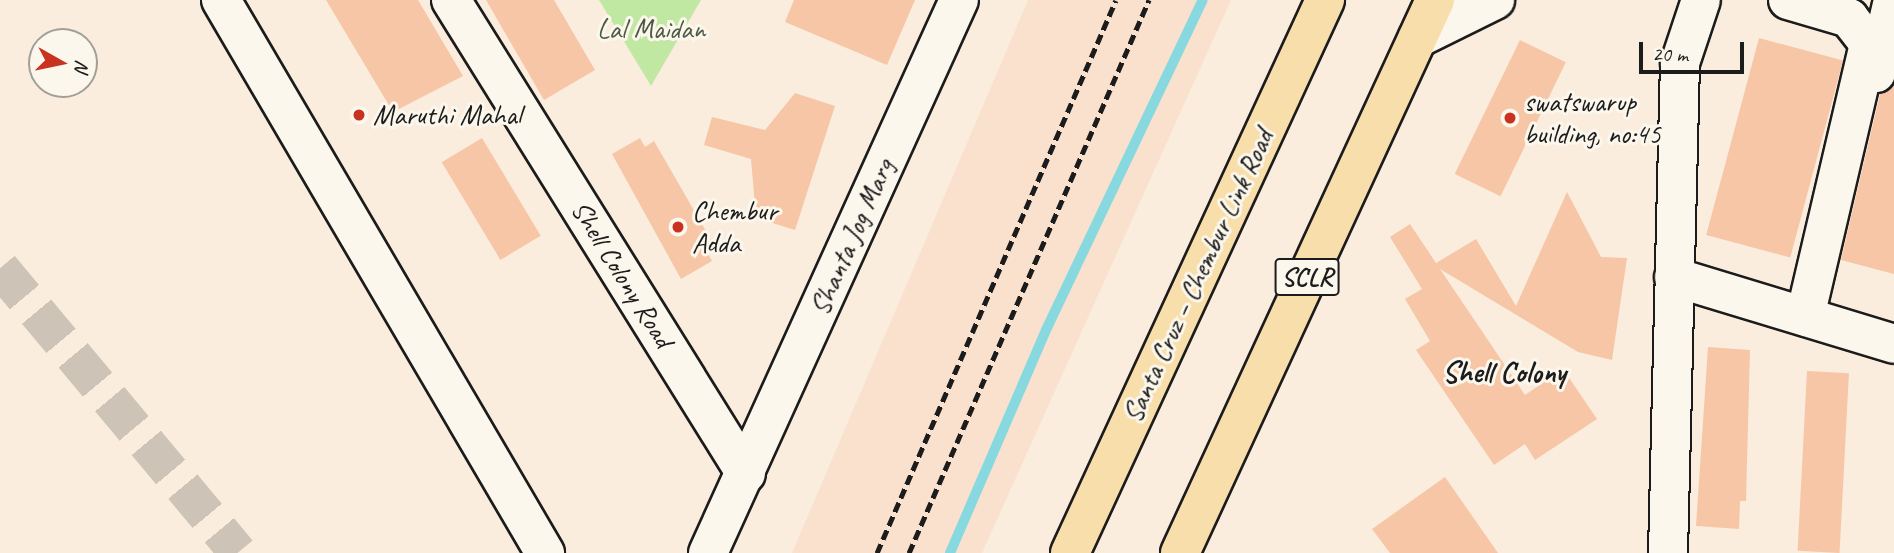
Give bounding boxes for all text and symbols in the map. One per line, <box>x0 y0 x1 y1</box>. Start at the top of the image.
park label: Lal Maidan <box>597 12 705 46</box>
north arrow <box>28 28 98 98</box>
scale bar <box>1642 28 1747 72</box>
text: 20 m <box>1652 41 1688 67</box>
text: N <box>69 58 95 74</box>
place label: swatswarup building, no:45 <box>1524 85 1661 151</box>
place label: Maruthi Mahal <box>373 98 521 132</box>
marker: Maruthi Mahal <box>351 107 367 123</box>
marker: swatswarup building, no:45 <box>1502 110 1518 126</box>
street label: Santa Cruz – Chembur Link Road <box>1115 124 1281 428</box>
street label: Shanta Jog Marg <box>803 154 901 320</box>
place label: Chembur Adda <box>692 194 777 260</box>
street label: Shell Colony Road <box>564 195 680 353</box>
marker: Chembur Adda <box>670 219 686 235</box>
road number: SCLR <box>1274 254 1340 300</box>
district label: Shell Colony <box>1443 354 1565 390</box>

